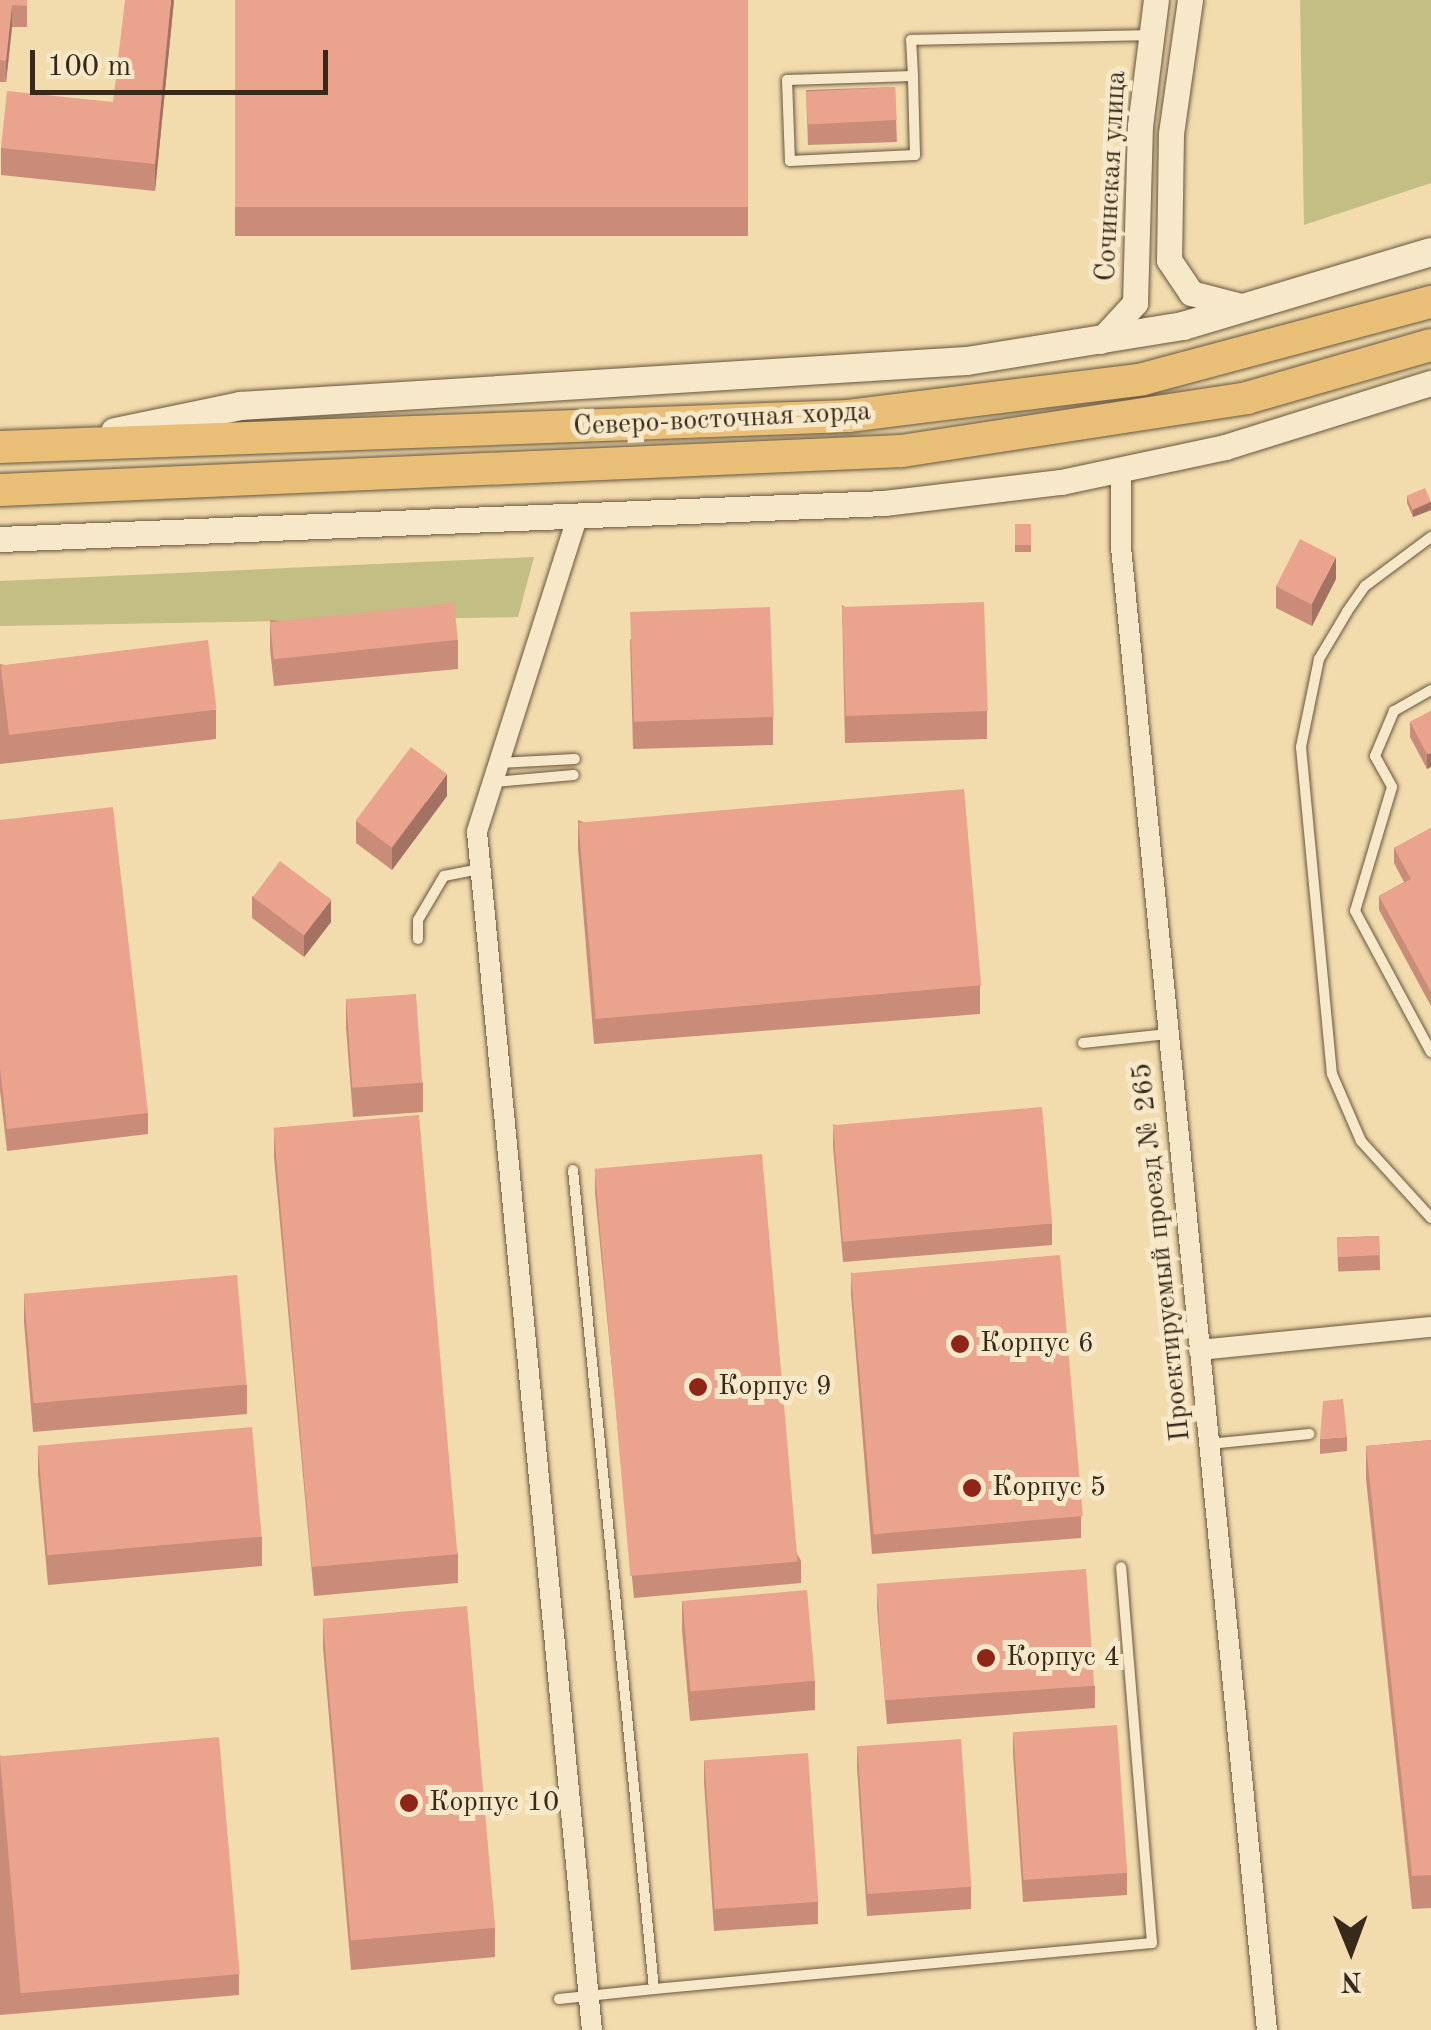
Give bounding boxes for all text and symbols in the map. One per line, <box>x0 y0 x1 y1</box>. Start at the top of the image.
scale bar <box>35 30 332 92</box>
text: 100 m <box>47 52 131 82</box>
street label: Сочинская улица <box>1090 70 1134 282</box>
street label: Северо-восточная хорда <box>572 395 872 445</box>
street label: Проектируемый проезд № 265 <box>1125 1061 1199 1443</box>
place label: Корпус 6 <box>980 1327 1094 1361</box>
marker: Корпус 6 <box>949 1333 971 1355</box>
place label: Корпус 9 <box>718 1370 832 1404</box>
marker: Корпус 9 <box>687 1376 709 1398</box>
place label: Корпус 5 <box>992 1471 1106 1505</box>
marker: Корпус 5 <box>961 1477 983 1499</box>
place label: Корпус 4 <box>1006 1641 1120 1675</box>
marker: Корпус 4 <box>975 1647 997 1669</box>
place label: Корпус 10 <box>429 1786 559 1820</box>
marker: Корпус 10 <box>398 1792 420 1814</box>
north arrow <box>1301 1900 1401 2000</box>
text: N <box>1341 1966 1362 1994</box>

